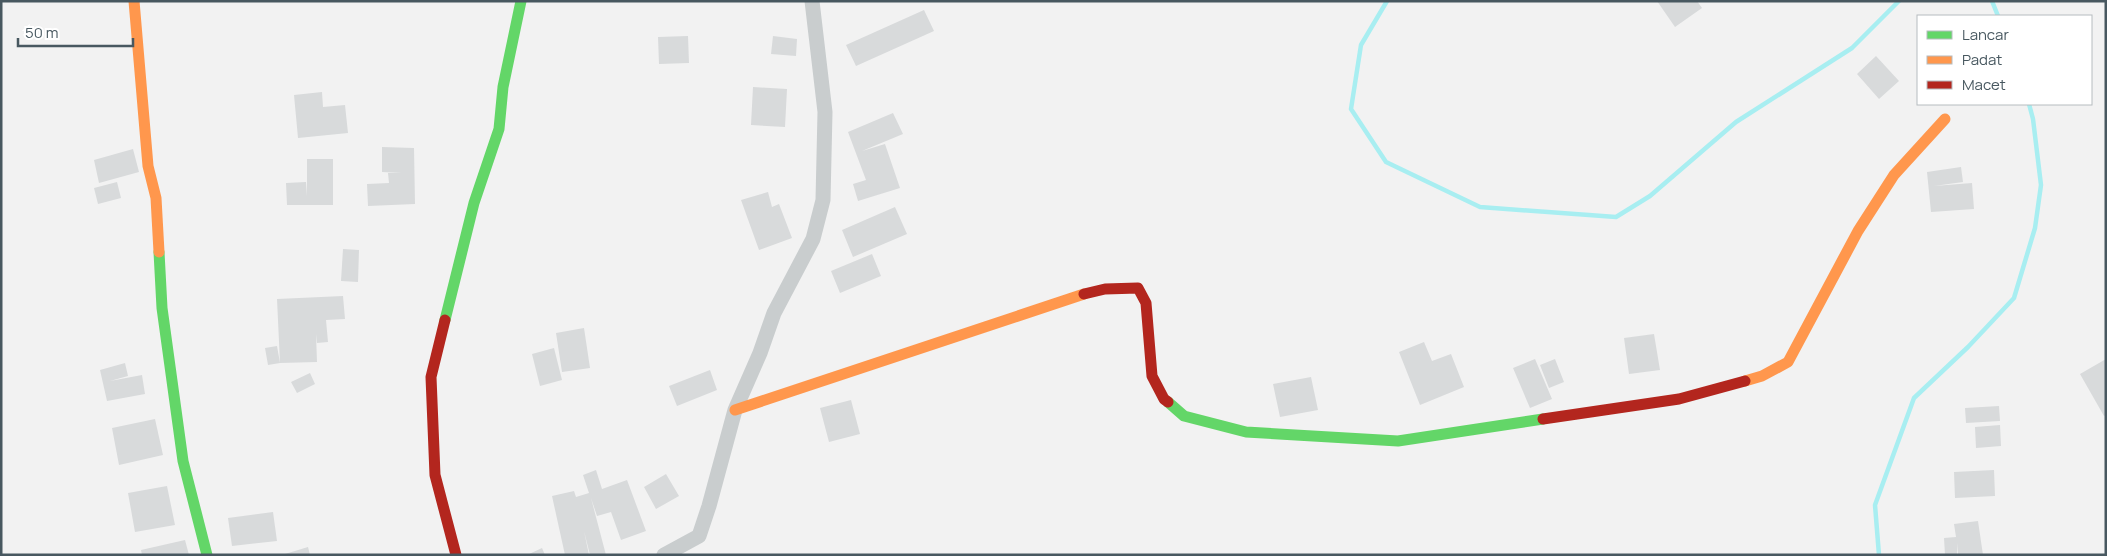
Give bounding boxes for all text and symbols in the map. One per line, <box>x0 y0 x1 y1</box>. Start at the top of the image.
scale bar <box>18 15 132 47</box>
legend <box>1917 15 2092 105</box>
text: 50 m <box>25 22 59 43</box>
text: Lancar <box>1962 24 2009 45</box>
text: Padat <box>1962 49 2002 70</box>
text: Macet <box>1962 74 2006 95</box>

